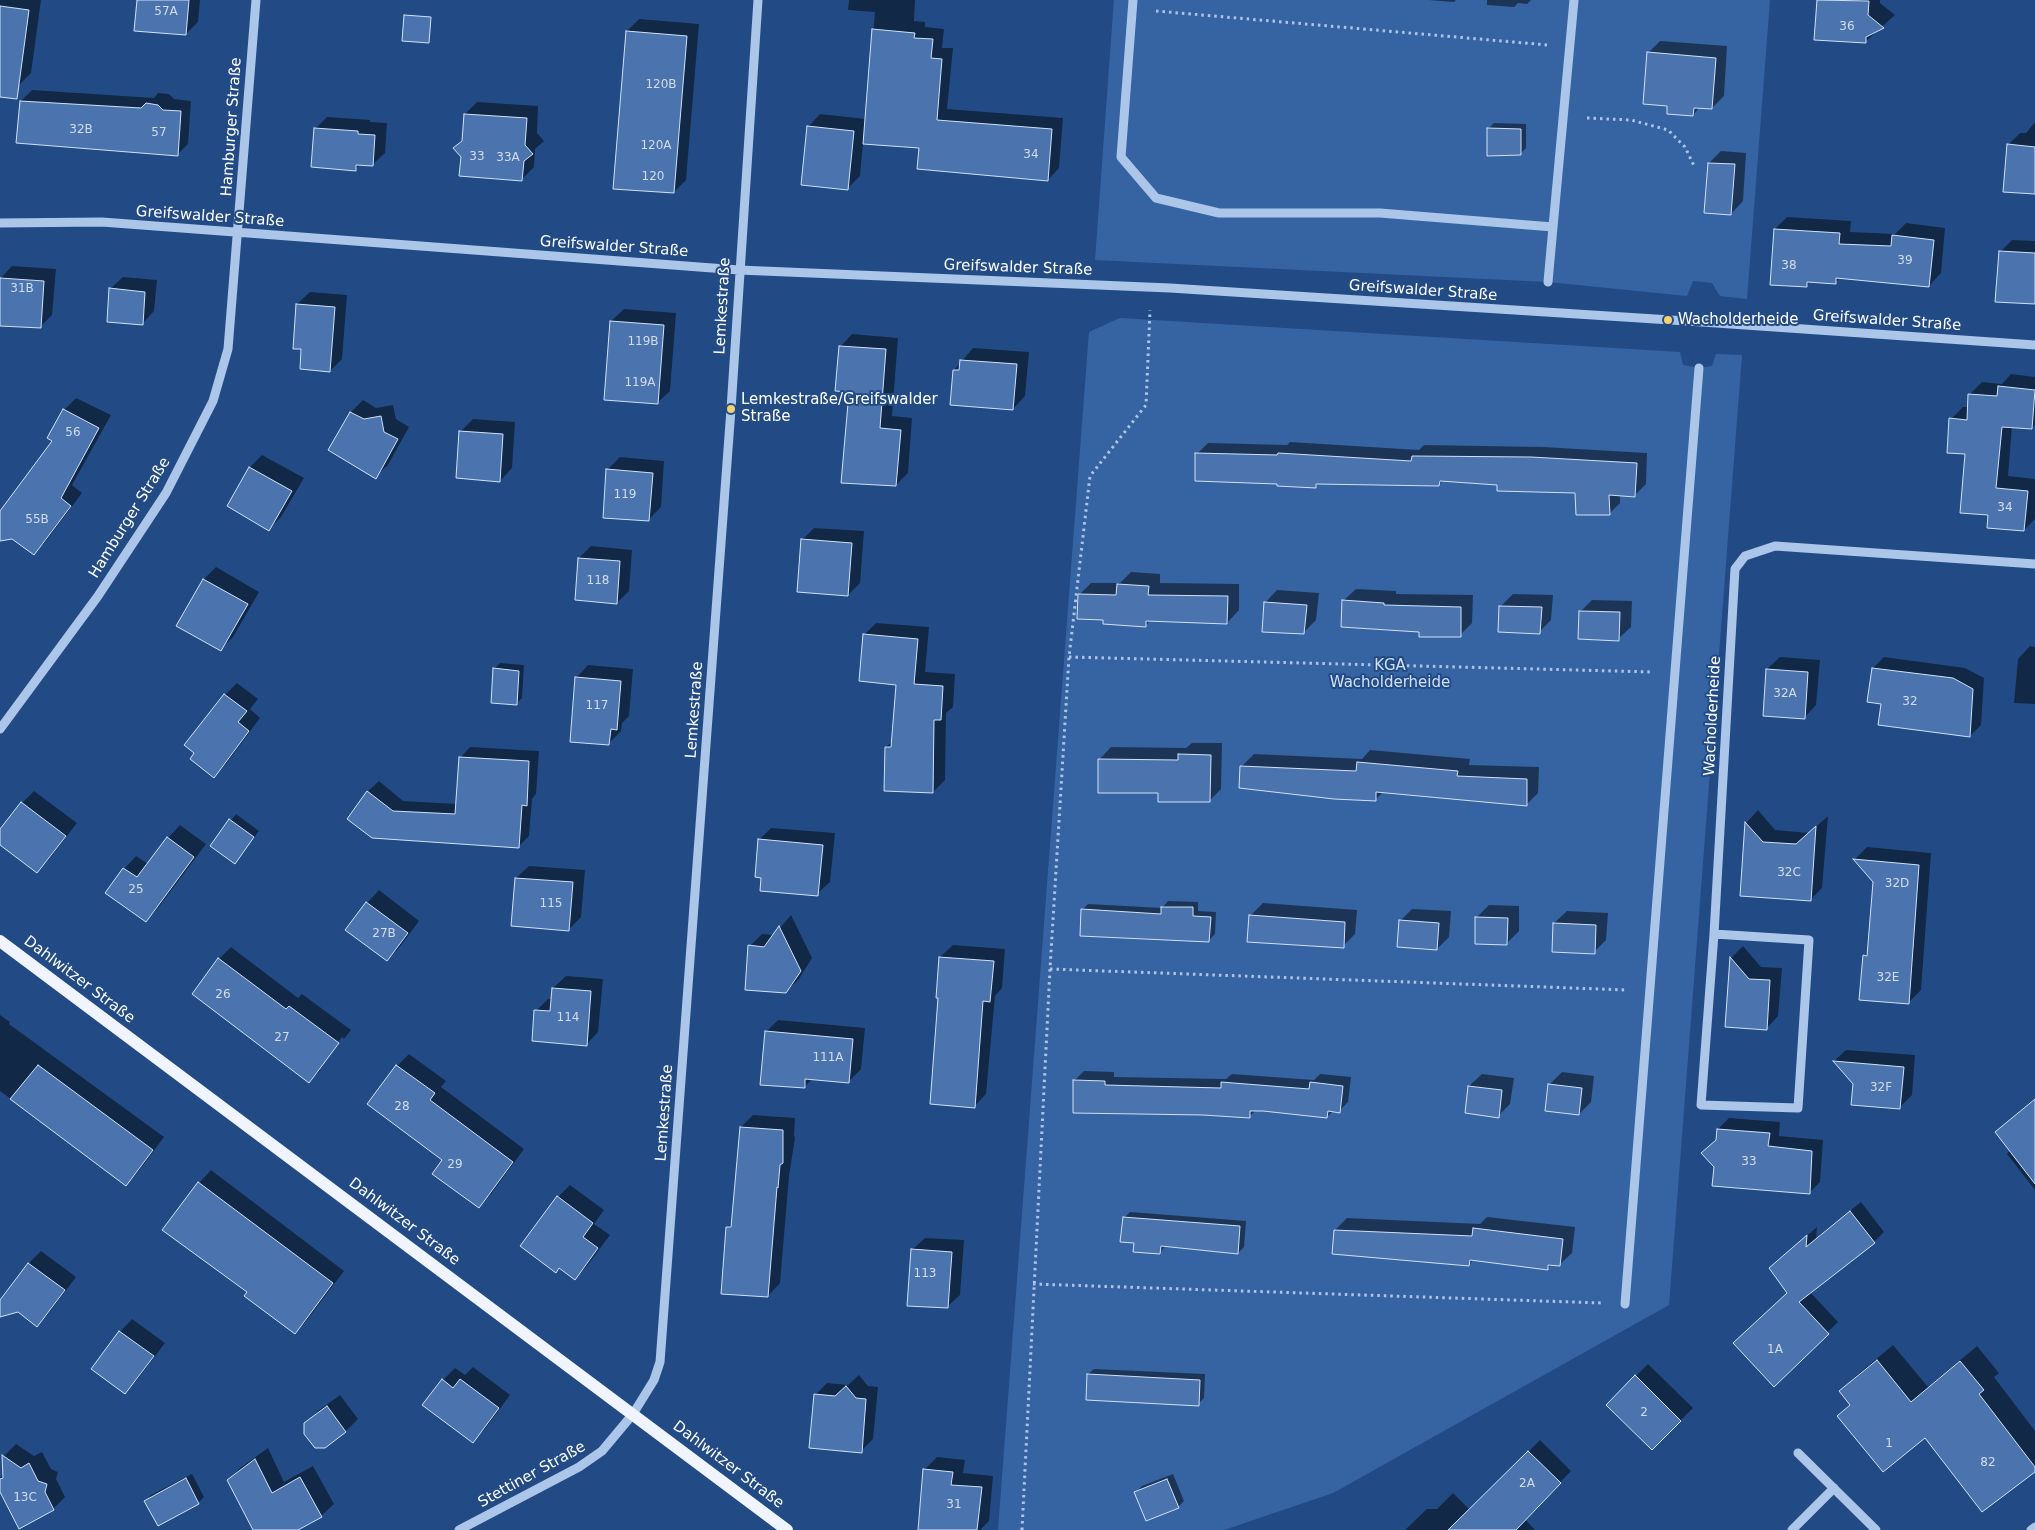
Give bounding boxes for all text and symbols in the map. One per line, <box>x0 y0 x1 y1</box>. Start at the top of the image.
house number: 57A <box>154 5 178 19</box>
house number: 36 <box>1839 20 1855 34</box>
street label: Hamburger Straße <box>218 57 246 197</box>
house number: 120B <box>645 78 677 92</box>
house number: 32B <box>69 123 93 137</box>
house number: 57 <box>151 126 167 140</box>
house number: 120A <box>640 139 672 153</box>
house number: 34 <box>1023 148 1039 162</box>
house number: 33 <box>469 150 485 164</box>
house number: 33A <box>496 151 520 165</box>
house number: 120 <box>642 170 664 184</box>
street label: Greifswalder Straße <box>135 203 285 231</box>
street label: Greifswalder Straße <box>539 233 689 261</box>
house number: 39 <box>1897 254 1913 268</box>
street label: Greifswalder Straße <box>943 256 1093 280</box>
street label: Lemkestraße <box>711 257 735 355</box>
house number: 38 <box>1781 259 1797 273</box>
street label: Greifswalder Straße <box>1348 277 1498 305</box>
house number: 31B <box>10 282 34 296</box>
street label: Greifswalder Straße <box>1812 307 1962 335</box>
place label: Wacholderheide <box>1678 311 1798 329</box>
marker: Wacholderheide <box>1662 314 1674 326</box>
house number: 119B <box>627 335 659 349</box>
house number: 119A <box>624 376 656 390</box>
place label: Lemkestraße/Greifswalder Straße <box>741 391 938 426</box>
marker: Lemkestraße/Greifswalder Straße <box>725 403 737 415</box>
house number: 56 <box>65 426 81 440</box>
street label: Hamburger Straße <box>86 454 174 582</box>
house number: 119 <box>614 488 636 502</box>
house number: 34 <box>1997 501 2013 515</box>
house number: 55B <box>25 513 49 527</box>
house number: 118 <box>587 574 609 588</box>
street label: Wacholderheide <box>1701 655 1725 777</box>
park label: KGA Wacholderheide <box>1330 657 1450 692</box>
street label: Lemkestraße <box>683 661 707 759</box>
house number: 32A <box>1773 687 1797 701</box>
house number: 32 <box>1902 695 1918 709</box>
house number: 117 <box>586 699 608 713</box>
house number: 32C <box>1777 866 1801 880</box>
house number: 32D <box>1885 877 1909 891</box>
house number: 25 <box>128 883 144 897</box>
house number: 115 <box>540 897 562 911</box>
house number: 27B <box>372 927 396 941</box>
street label: Dahlwitzer Straße <box>20 932 138 1028</box>
house number: 32E <box>1877 971 1899 985</box>
house number: 26 <box>215 988 231 1002</box>
house number: 114 <box>557 1011 579 1025</box>
house number: 27 <box>274 1031 290 1045</box>
house number: 111A <box>812 1051 844 1065</box>
street label: Lemkestraße <box>653 1064 677 1162</box>
house number: 32F <box>1870 1081 1892 1095</box>
house number: 28 <box>394 1100 410 1114</box>
house number: 33 <box>1741 1155 1757 1169</box>
house number: 29 <box>447 1158 463 1172</box>
street label: Dahlwitzer Straße <box>345 1174 463 1270</box>
house number: 113 <box>914 1267 936 1281</box>
house number: 1A <box>1767 1343 1783 1357</box>
house number: 2 <box>1640 1406 1648 1420</box>
street label: Dahlwitzer Straße <box>669 1417 787 1513</box>
house number: 1 <box>1885 1437 1893 1451</box>
street label: Stettiner Straße <box>475 1438 589 1512</box>
house number: 82 <box>1980 1456 1996 1470</box>
house number: 2A <box>1519 1477 1535 1491</box>
house number: 13C <box>13 1491 37 1505</box>
house number: 31 <box>946 1498 962 1512</box>

